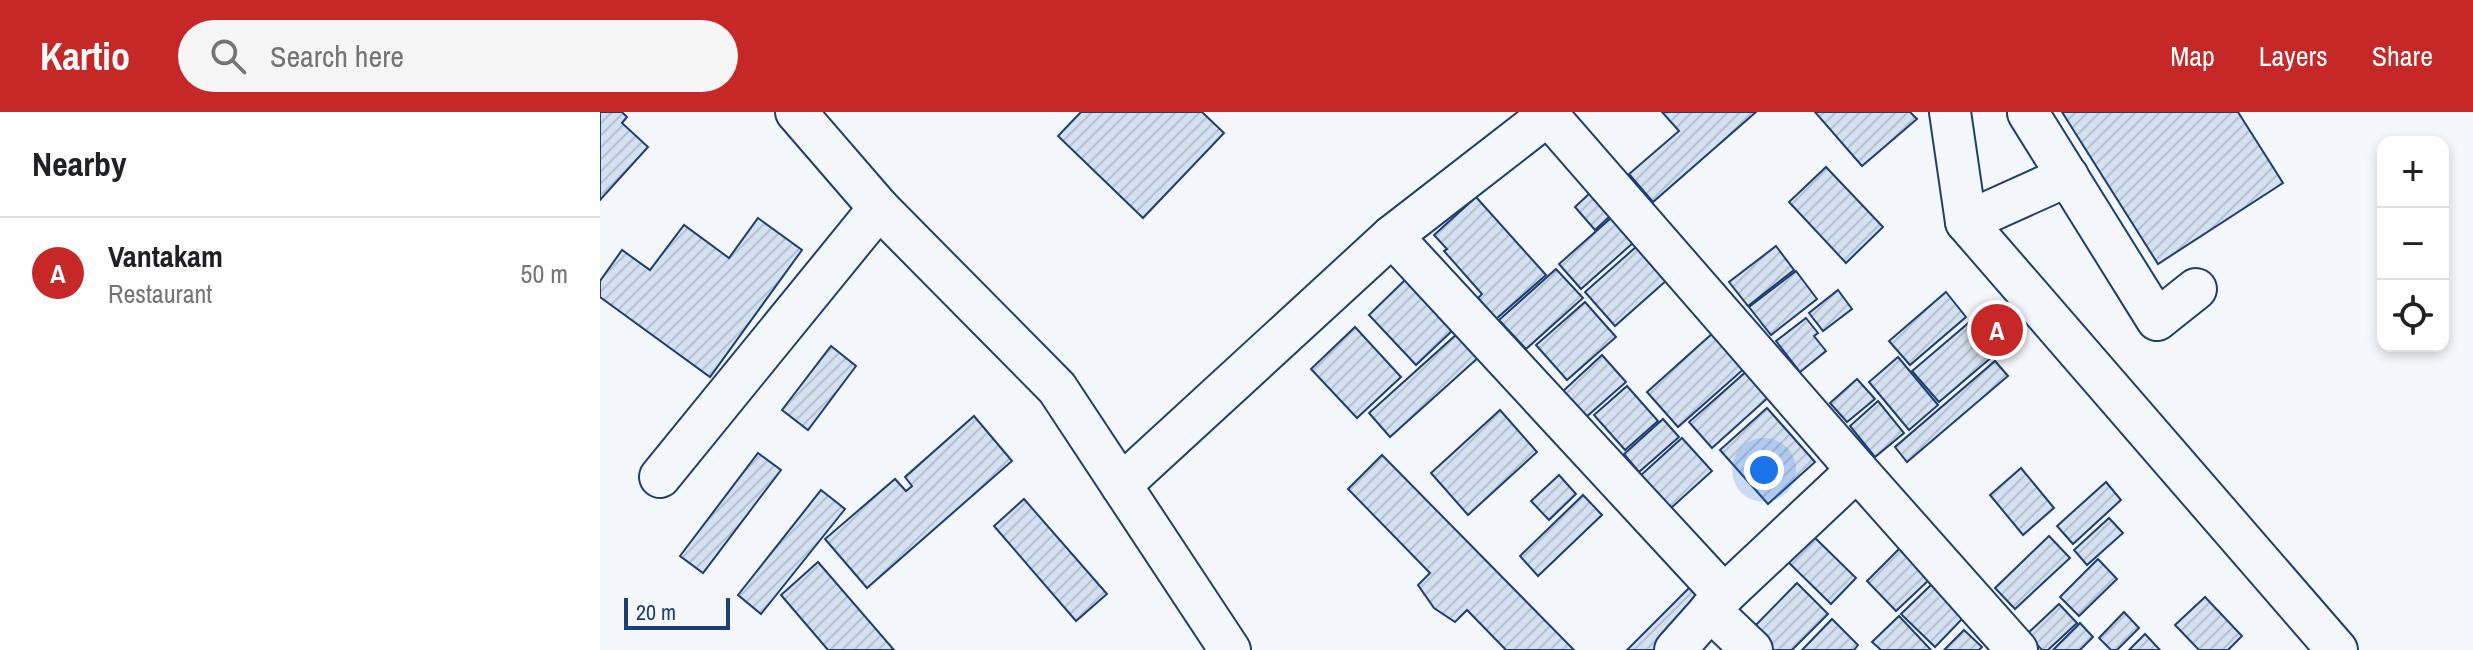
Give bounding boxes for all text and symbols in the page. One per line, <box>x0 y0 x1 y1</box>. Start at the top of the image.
search box <box>178 20 738 92</box>
text: Kartio <box>40 31 130 82</box>
icon: search <box>206 34 250 78</box>
text: Search here <box>270 36 404 76</box>
text: Map <box>2170 37 2215 75</box>
text: Layers <box>2259 37 2328 75</box>
text: Share <box>2372 37 2433 75</box>
map controls <box>2377 136 2449 352</box>
button: + <box>2377 136 2449 208</box>
text: Nearby <box>32 141 127 187</box>
button: − <box>2377 208 2449 280</box>
text: Vantakam <box>108 236 223 276</box>
text: A <box>50 256 66 291</box>
text: 50 m <box>521 256 568 291</box>
text: Restaurant <box>108 276 212 311</box>
button: locate <box>2377 280 2449 352</box>
pin: A <box>1971 300 2023 360</box>
your location <box>1744 450 1784 490</box>
scale bar <box>624 594 730 630</box>
text: 20 m <box>636 597 676 627</box>

